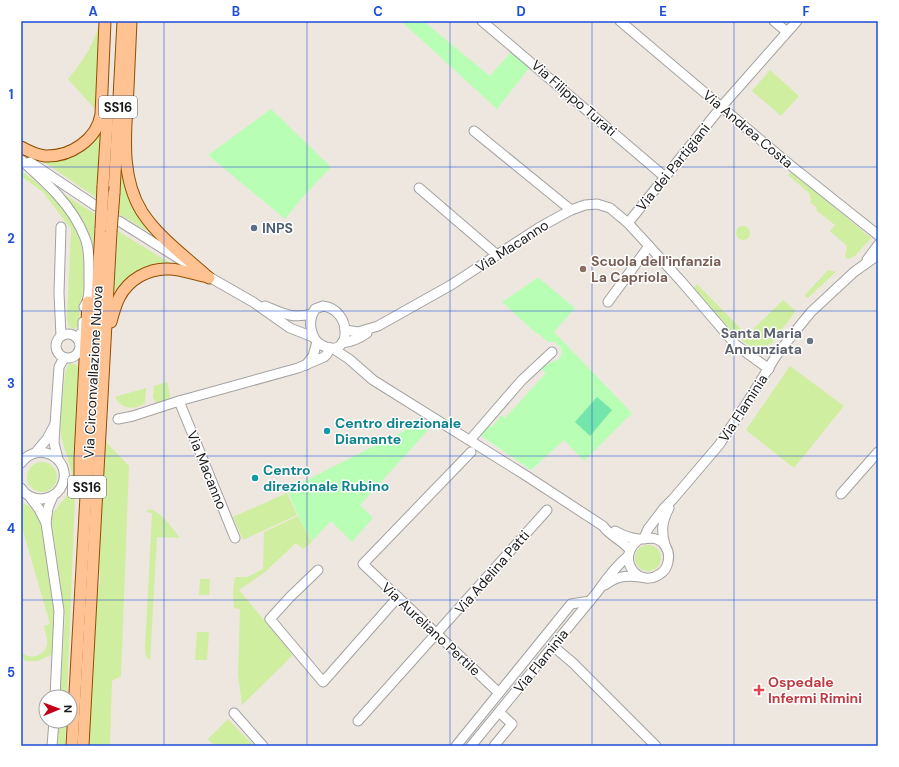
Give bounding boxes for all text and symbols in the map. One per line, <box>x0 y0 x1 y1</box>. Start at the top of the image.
text: A <box>88 3 98 20</box>
text: B <box>232 3 240 20</box>
text: C <box>373 3 383 20</box>
text: D <box>516 3 526 20</box>
text: E <box>659 3 667 20</box>
text: F <box>802 3 810 20</box>
street label: Via Filippo Turati <box>528 56 620 140</box>
text: 1 <box>9 86 13 103</box>
street label: Via Andrea Costa <box>699 86 797 172</box>
road number: SS16 <box>99 96 137 118</box>
street label: Via dei Partigiani <box>632 120 714 214</box>
street label: Via Macanno <box>472 216 552 276</box>
place label: INPS <box>262 219 293 237</box>
marker: INPS <box>249 223 259 233</box>
text: 2 <box>7 230 15 247</box>
place label: Scuola dell'infanzia La Capriola <box>591 252 721 286</box>
marker: Scuola dell'infanzia La Capriola <box>578 264 588 274</box>
street label: Via Circonvallazione Nuova <box>79 285 107 459</box>
place label: Santa Maria Annunziata <box>721 324 802 358</box>
marker: Santa Maria Annunziata <box>805 336 815 346</box>
street label: Via Flaminia <box>714 371 772 445</box>
text: 3 <box>7 375 15 392</box>
place label: Centro direzionale Diamante <box>335 414 461 448</box>
marker: Centro direzionale Diamante <box>322 426 332 436</box>
street label: Via Macanno <box>183 428 231 512</box>
place label: Centro direzionale Rubino <box>263 461 389 495</box>
marker: Centro direzionale Rubino <box>250 473 260 483</box>
road number: SS16 <box>68 476 106 498</box>
text: 4 <box>7 520 15 537</box>
street label: Via Adelina Patti <box>451 526 533 618</box>
street label: Via Aureliano Pertile <box>378 578 484 680</box>
street label: Via Flaminia <box>510 625 572 697</box>
text: 5 <box>7 664 15 681</box>
place label: Ospedale Infermi Rimini <box>768 673 862 707</box>
marker: Ospedale Infermi Rimini <box>753 684 765 696</box>
north arrow <box>38 689 78 729</box>
text: N <box>61 705 75 713</box>

